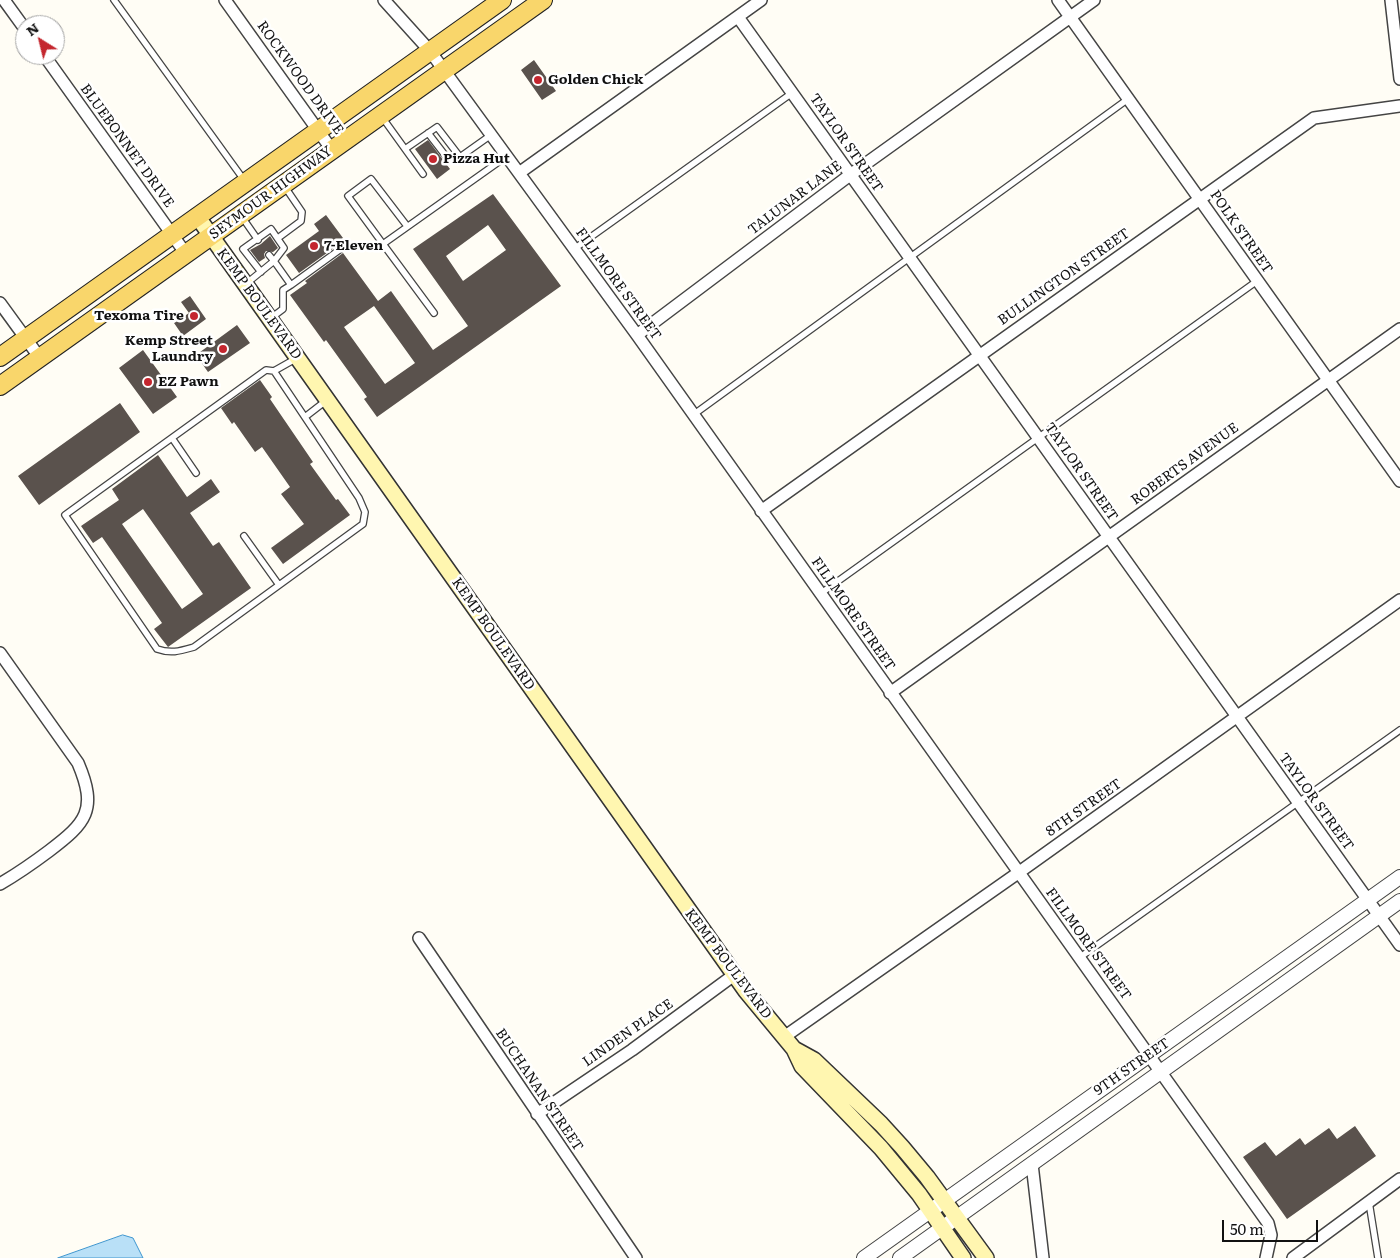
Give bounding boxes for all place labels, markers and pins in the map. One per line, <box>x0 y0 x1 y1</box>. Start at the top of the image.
place label: Golden Chick <box>548 72 643 88</box>
marker: Golden Chick <box>532 74 544 86</box>
place label: Pizza Hut <box>443 151 510 167</box>
marker: Pizza Hut <box>427 153 439 165</box>
place label: 7-Eleven <box>324 238 383 254</box>
marker: 7-Eleven <box>308 240 320 252</box>
place label: Texoma Tire <box>94 308 184 324</box>
marker: Texoma Tire <box>188 310 200 322</box>
place label: Kemp Street Laundry <box>125 333 213 366</box>
marker: Kemp Street Laundry <box>217 343 229 355</box>
place label: EZ Pawn <box>158 374 219 390</box>
marker: EZ Pawn <box>142 376 154 388</box>

